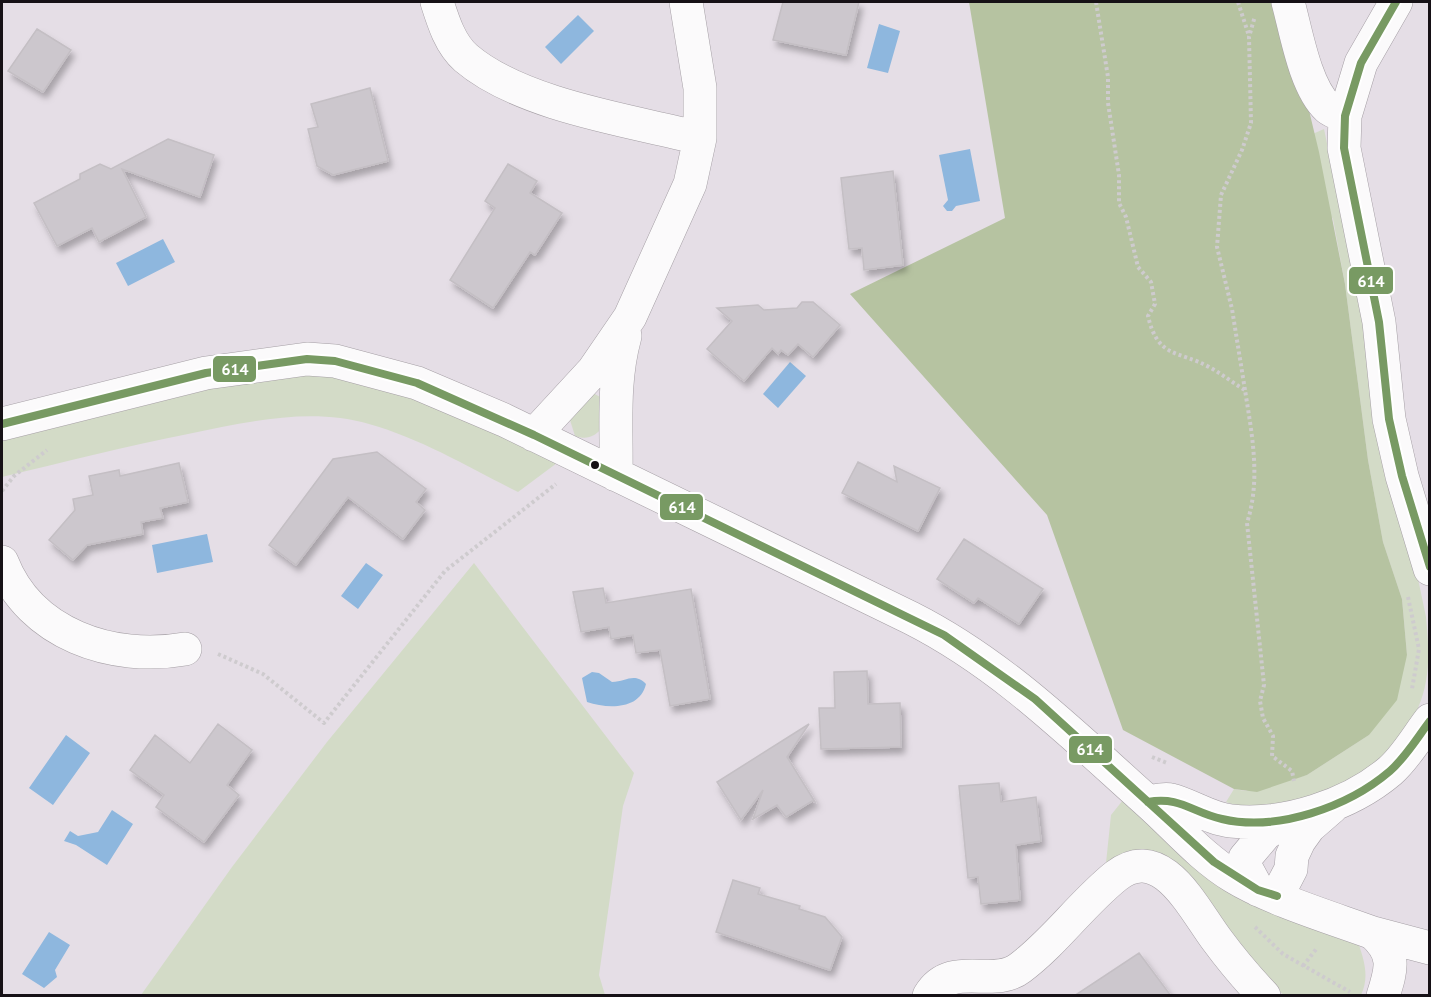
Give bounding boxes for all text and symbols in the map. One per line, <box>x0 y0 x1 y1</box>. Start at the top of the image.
line badge: 614 <box>1348 266 1394 295</box>
text: 614 <box>1357 271 1385 291</box>
line badge: 614 <box>212 355 257 383</box>
text: 614 <box>221 359 249 379</box>
unlabelled marker <box>589 459 601 471</box>
line badge: 614 <box>659 493 704 521</box>
text: 614 <box>668 497 696 517</box>
line badge: 614 <box>1068 735 1113 764</box>
text: 614 <box>1076 739 1104 759</box>

